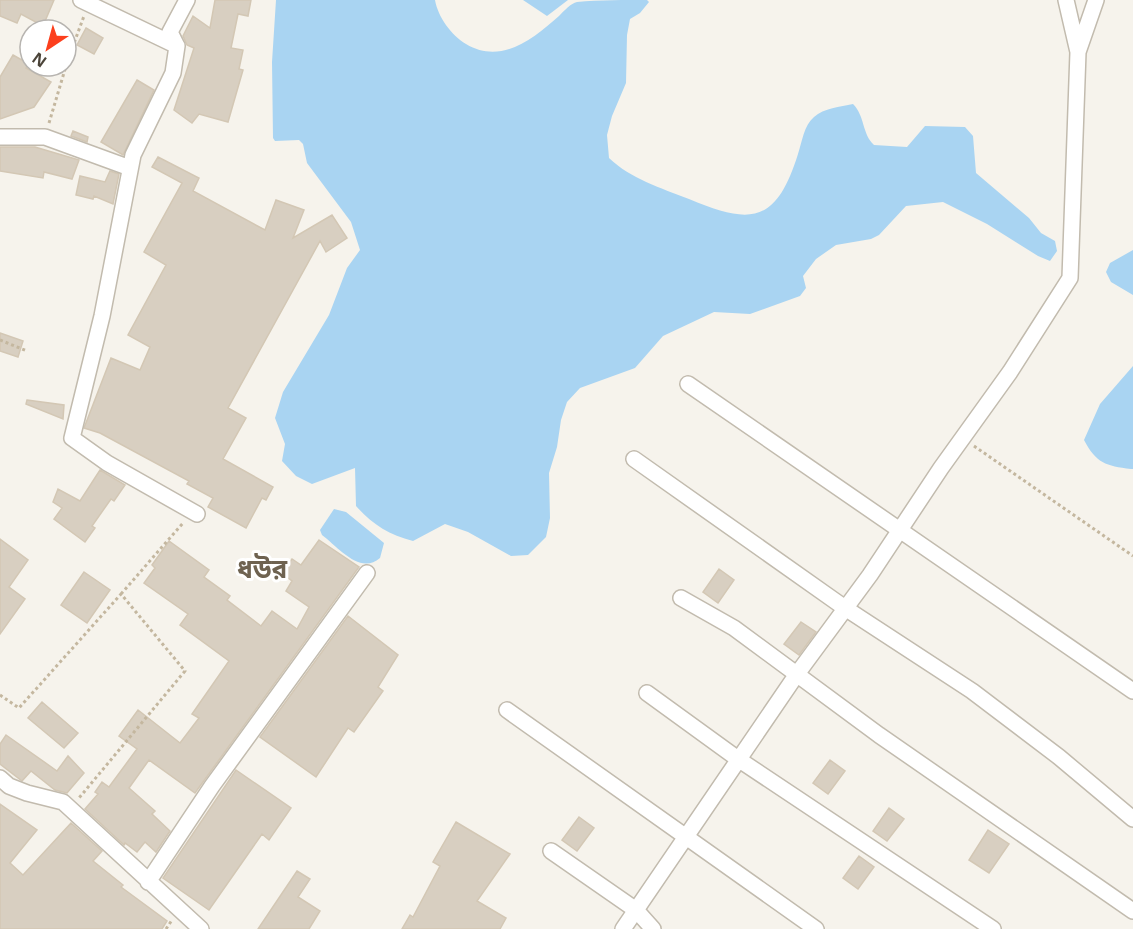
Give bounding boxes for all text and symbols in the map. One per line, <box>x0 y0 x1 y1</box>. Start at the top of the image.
north arrow <box>18 18 78 78</box>
text: N <box>27 47 51 73</box>
district label: ধউর <box>237 550 287 586</box>

